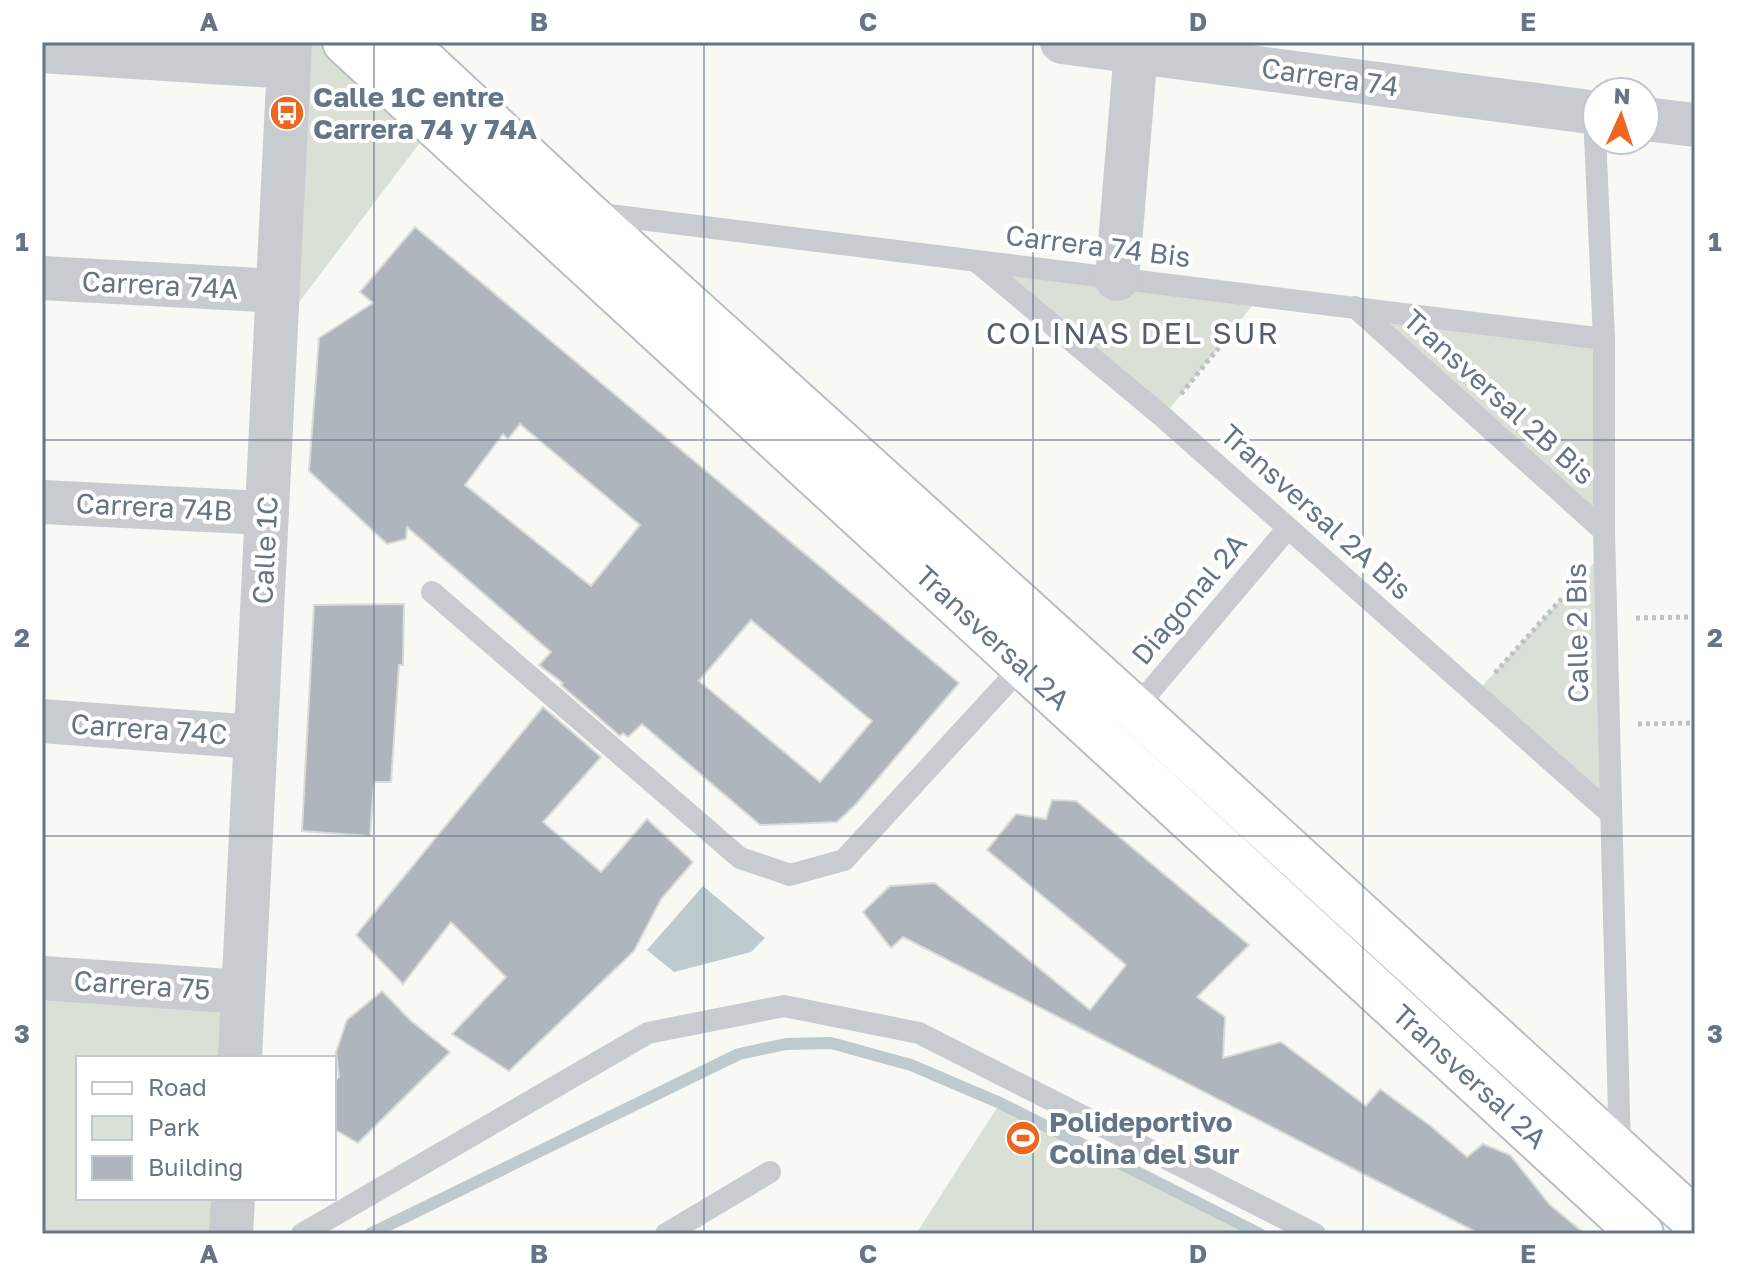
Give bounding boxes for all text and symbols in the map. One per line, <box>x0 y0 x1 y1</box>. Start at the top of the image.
text: A <box>200 6 219 37</box>
text: B <box>530 6 548 37</box>
text: C <box>859 6 877 37</box>
text: D <box>1189 6 1207 37</box>
text: E <box>1520 6 1536 37</box>
street label: Carrera 74 <box>1259 51 1401 102</box>
north arrow <box>1581 76 1661 156</box>
place label: Calle 1C entre Carrera 74 y 74A <box>313 80 537 145</box>
text: N <box>1613 82 1631 109</box>
bus stop icon: Calle 1C entre Carrera 74 y 74A <box>268 94 306 132</box>
street label: Carrera 74 Bis <box>1004 218 1192 273</box>
text: 1 <box>15 226 29 257</box>
text: 1 <box>1708 226 1722 257</box>
street label: Carrera 74A <box>81 264 239 305</box>
street label: Transversal 2B Bis <box>1397 302 1602 491</box>
district label: COLINAS DEL SUR <box>986 315 1280 351</box>
street label: Transversal 2A Bis <box>1214 417 1419 606</box>
street label: Carrera 74B <box>75 486 233 527</box>
street label: Calle 1C <box>245 495 284 605</box>
street label: Diagonal 2A <box>1124 526 1253 671</box>
street label: Transversal 2A <box>909 558 1077 716</box>
street label: Calle 2 Bis <box>1559 563 1594 703</box>
text: 2 <box>14 622 30 653</box>
text: 2 <box>1707 622 1723 653</box>
street label: Carrera 74C <box>70 707 229 750</box>
street label: Carrera 75 <box>72 963 212 1006</box>
street label: Transversal 2A <box>1386 997 1554 1155</box>
text: 3 <box>14 1018 30 1049</box>
text: 3 <box>1707 1018 1723 1049</box>
legend <box>76 1056 336 1200</box>
text: Road <box>148 1072 207 1101</box>
place label: Polideportivo Colina del Sur <box>1049 1105 1239 1170</box>
text: Park <box>148 1112 200 1141</box>
sports icon: Polideportivo Colina del Sur <box>1004 1119 1042 1157</box>
text: Building <box>148 1152 243 1181</box>
text: A <box>200 1238 219 1269</box>
text: B <box>530 1238 548 1269</box>
text: C <box>859 1238 877 1269</box>
text: D <box>1189 1238 1207 1269</box>
text: E <box>1520 1238 1536 1269</box>

